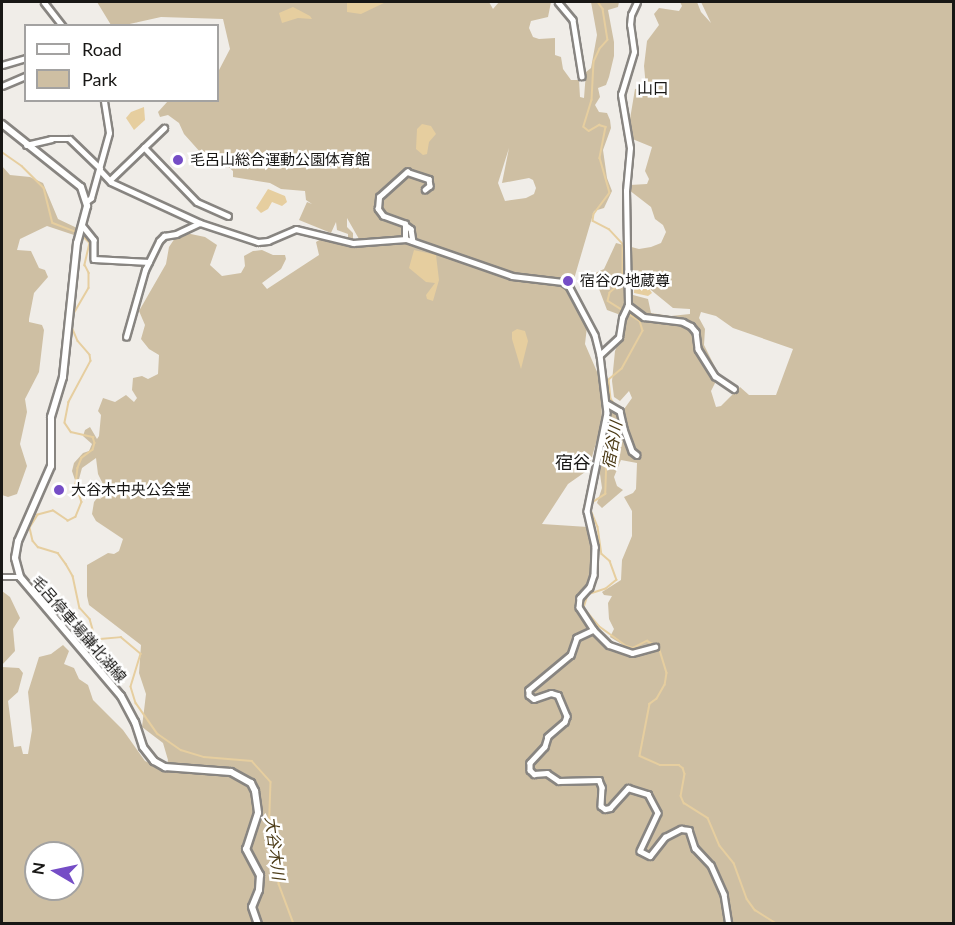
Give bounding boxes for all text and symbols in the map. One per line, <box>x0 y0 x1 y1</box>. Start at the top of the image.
legend <box>24 24 219 102</box>
text: Road <box>82 38 122 60</box>
text: Park <box>82 68 117 90</box>
district label: 山口 <box>637 78 669 98</box>
place label: 毛呂山総合運動公園体育館 <box>190 151 370 169</box>
marker: 毛呂山総合運動公園体育館 <box>171 153 185 167</box>
place label: 宿谷の地蔵尊 <box>580 272 670 290</box>
marker: 宿谷の地蔵尊 <box>561 274 575 288</box>
water label: 宿谷川 <box>598 420 626 470</box>
district label: 宿谷 <box>555 451 591 473</box>
place label: 大谷木中央公会堂 <box>71 481 191 499</box>
marker: 大谷木中央公会堂 <box>52 483 66 497</box>
street label: 毛呂停車場鎌北湖線 <box>28 572 130 686</box>
water label: 大谷木川 <box>262 815 288 881</box>
north arrow <box>24 841 84 901</box>
text: N <box>27 861 48 876</box>

